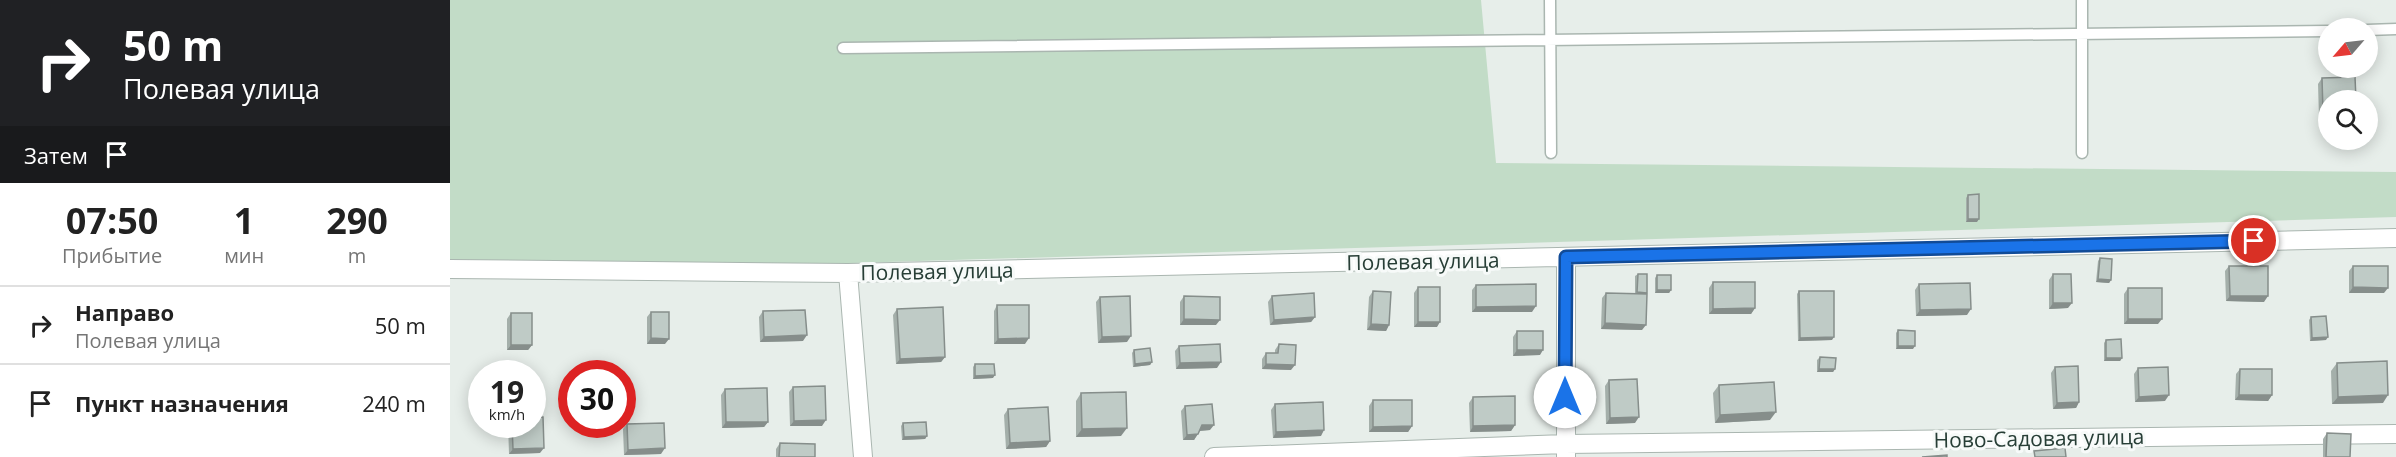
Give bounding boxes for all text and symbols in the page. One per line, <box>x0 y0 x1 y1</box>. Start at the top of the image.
text: 50 m <box>123 16 223 73</box>
north arrow <box>2318 18 2378 78</box>
map controls <box>2318 18 2378 150</box>
icon: right <box>24 24 102 102</box>
text: Полевая улица <box>123 70 320 107</box>
button: search <box>2318 90 2378 150</box>
icon: arrive <box>100 138 133 171</box>
text: Затем <box>24 140 88 170</box>
text: 07:50 <box>66 196 158 245</box>
text: 1 <box>234 196 254 245</box>
text: 290 <box>326 196 388 245</box>
pin <box>2228 215 2279 266</box>
icon: arrive <box>2237 224 2270 257</box>
text: Прибытие <box>62 242 162 269</box>
text: мин <box>224 242 264 269</box>
text: m <box>348 242 366 269</box>
street label: Полевая улица <box>1346 246 1500 276</box>
street label: Полевая улица <box>860 256 1014 286</box>
text: Направо <box>75 297 174 327</box>
icon: right <box>24 309 57 342</box>
text: 50 m <box>375 310 426 340</box>
text: Полевая улица <box>75 327 221 354</box>
speed limit sign: 30 <box>558 360 636 438</box>
position arrow <box>1533 365 1597 429</box>
text: 19 <box>490 371 524 412</box>
icon: arrive <box>24 387 57 420</box>
text: Пункт назначения <box>75 388 289 418</box>
text: 240 m <box>362 388 426 418</box>
text: km/h <box>489 404 525 424</box>
street label: Ново-Садовая улица <box>1933 422 2145 454</box>

